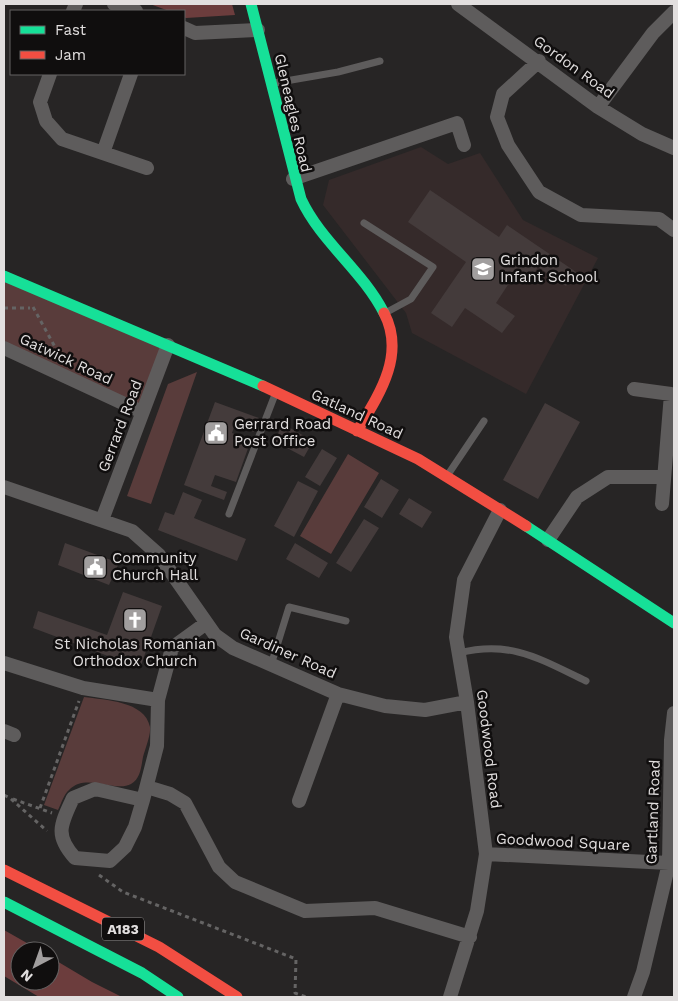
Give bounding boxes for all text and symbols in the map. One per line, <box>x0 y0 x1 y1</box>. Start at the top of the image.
legend <box>10 10 185 75</box>
text: Fast <box>55 21 87 39</box>
street label: Gordon Road <box>530 32 618 102</box>
text: Jam <box>55 46 86 64</box>
street label: Gleneagles Road <box>271 52 315 174</box>
place label: Grindon Infant School <box>500 251 598 286</box>
school or university icon: Grindon Infant School <box>470 256 496 282</box>
street label: Gatwick Road <box>17 330 115 388</box>
street label: Gerrard Road <box>94 377 146 475</box>
street label: Gatland Road <box>308 385 406 443</box>
place label: Gerrard Road Post Office <box>234 415 331 450</box>
public building icon: Gerrard Road Post Office <box>203 420 229 446</box>
place label: Community Church Hall <box>112 549 199 584</box>
public building icon: Community Church Hall <box>82 554 108 580</box>
church icon: St Nicholas Romanian Orthodox Church <box>122 607 148 633</box>
street label: Gardiner Road <box>237 624 339 682</box>
place label: St Nicholas Romanian Orthodox Church <box>54 635 216 670</box>
street label: Goodwood Road <box>473 688 505 810</box>
street label: Gartland Road <box>642 759 664 865</box>
street label: Goodwood Square <box>495 829 631 855</box>
road number: A183 <box>102 918 144 941</box>
north arrow <box>10 941 60 991</box>
text: N <box>17 966 36 985</box>

